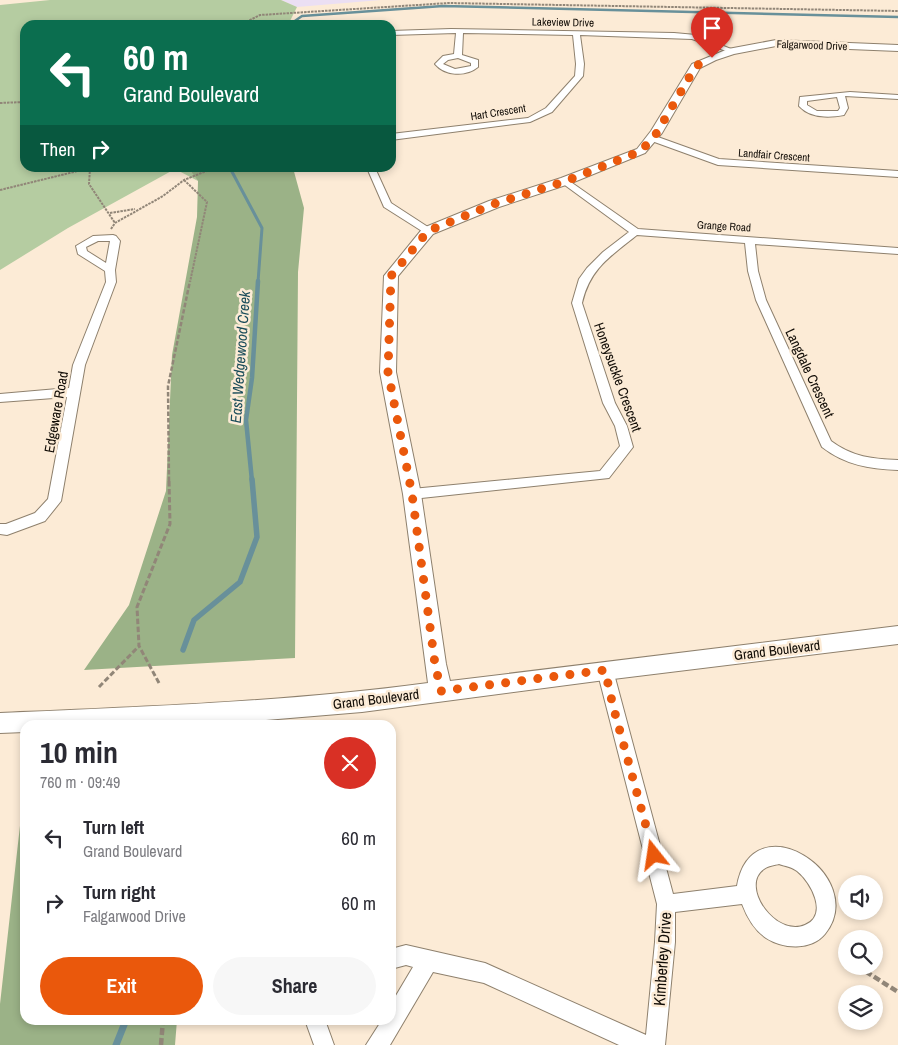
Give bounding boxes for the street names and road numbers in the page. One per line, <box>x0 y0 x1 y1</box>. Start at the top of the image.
street label: Lakeview Drive <box>532 14 594 30</box>
street label: Falgarwood Drive <box>776 37 848 53</box>
street label: Hart Crescent <box>469 101 527 123</box>
street label: Landfair Crescent <box>738 146 811 165</box>
street label: Grange Road <box>697 218 751 234</box>
street label: Honeysuckle Crescent <box>590 320 646 434</box>
street label: Langdale Crescent <box>781 326 839 420</box>
street label: Edgeware Road <box>40 370 72 454</box>
street label: Grand Boulevard <box>733 636 821 664</box>
street label: Grand Boulevard <box>332 685 420 713</box>
street label: Kimberley Drive <box>648 911 676 1007</box>

